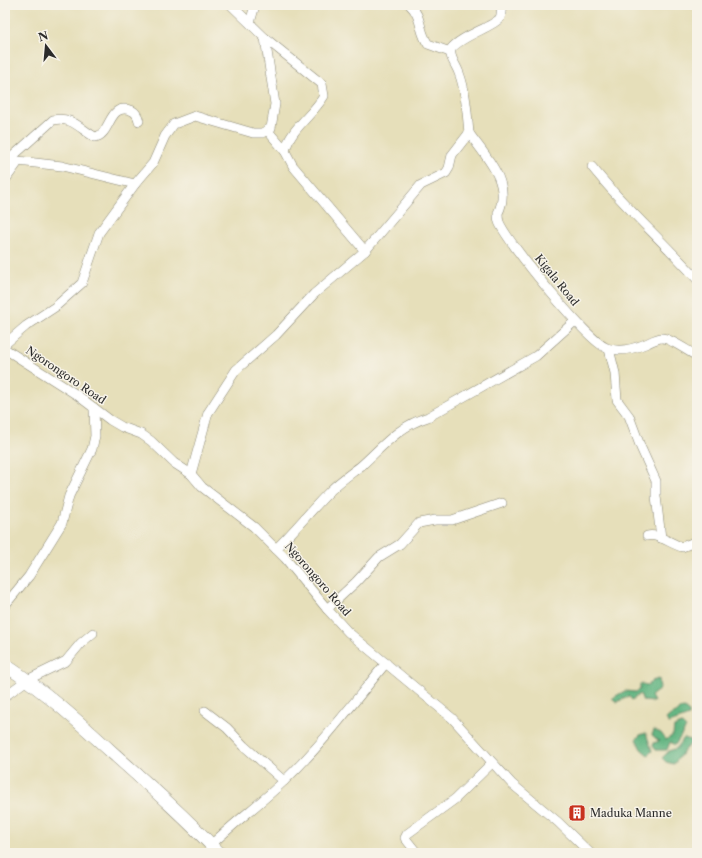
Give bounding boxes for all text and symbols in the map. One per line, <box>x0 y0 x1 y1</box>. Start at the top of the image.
north arrow <box>26 26 66 66</box>
text: N <box>37 28 50 44</box>
street label: Kigala Road <box>532 251 582 309</box>
street label: Ngorongoro Road <box>23 343 109 407</box>
street label: Ngorongoro Road <box>282 539 354 619</box>
building icon: Maduka Manne <box>567 803 587 823</box>
place label: Maduka Manne <box>590 806 672 820</box>

